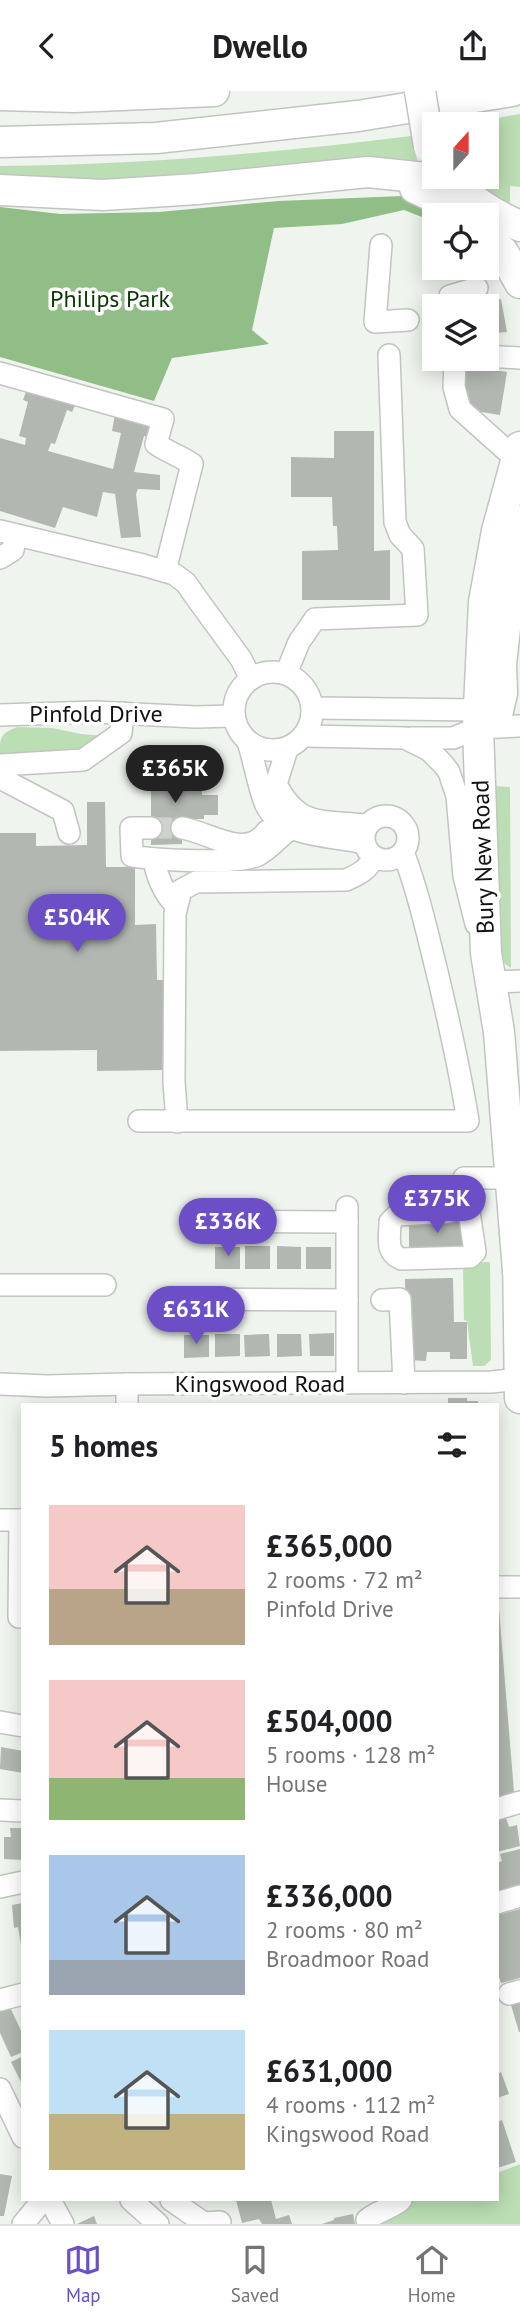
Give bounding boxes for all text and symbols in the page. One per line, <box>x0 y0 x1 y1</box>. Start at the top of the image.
text: Dwello <box>212 25 308 67</box>
icon: back <box>28 27 66 65</box>
icon: share <box>454 27 492 65</box>
north arrow <box>422 112 499 189</box>
map controls <box>422 112 499 371</box>
button: locate <box>422 203 499 280</box>
park label: Philips Park <box>50 283 171 314</box>
button: layers <box>422 294 499 371</box>
street label: Pinfold Drive <box>29 698 163 729</box>
pin: £365K <box>126 745 224 805</box>
text: £365K <box>142 753 208 782</box>
street label: Bury New Road <box>464 779 501 935</box>
pin: £504K <box>28 895 126 954</box>
text: £504K <box>44 902 110 931</box>
pin: £375K <box>388 1175 486 1235</box>
text: £375K <box>404 1183 470 1212</box>
pin: £336K <box>179 1199 277 1258</box>
text: £336K <box>195 1206 261 1235</box>
pin: £631K <box>147 1287 245 1346</box>
text: £631K <box>163 1294 229 1323</box>
street label: Kingswood Road <box>175 1368 345 1399</box>
text: 5 homes <box>49 1426 158 1465</box>
icon: filters <box>433 1426 471 1464</box>
text: £365,000 <box>266 1526 393 1565</box>
icon: home <box>105 1533 189 1617</box>
text: 2 rooms · 72 m² <box>266 1565 423 1594</box>
text: Pinfold Drive <box>266 1594 394 1623</box>
text: £504,000 <box>266 1701 393 1740</box>
icon: home <box>105 1708 189 1792</box>
text: 5 rooms · 128 m² <box>266 1740 435 1769</box>
text: House <box>266 1769 328 1798</box>
text: £336,000 <box>266 1876 393 1915</box>
icon: home <box>105 1883 189 1967</box>
text: 2 rooms · 80 m² <box>266 1915 423 1944</box>
text: Broadmoor Road <box>266 1944 429 1973</box>
text: £631,000 <box>266 2051 393 2090</box>
icon: home <box>105 2058 189 2142</box>
text: 4 rooms · 112 m² <box>266 2090 435 2119</box>
text: Kingswood Road <box>266 2119 429 2148</box>
tab: Map <box>64 2241 102 2307</box>
tab: Saved <box>231 2241 279 2307</box>
tab: Home <box>408 2241 456 2307</box>

